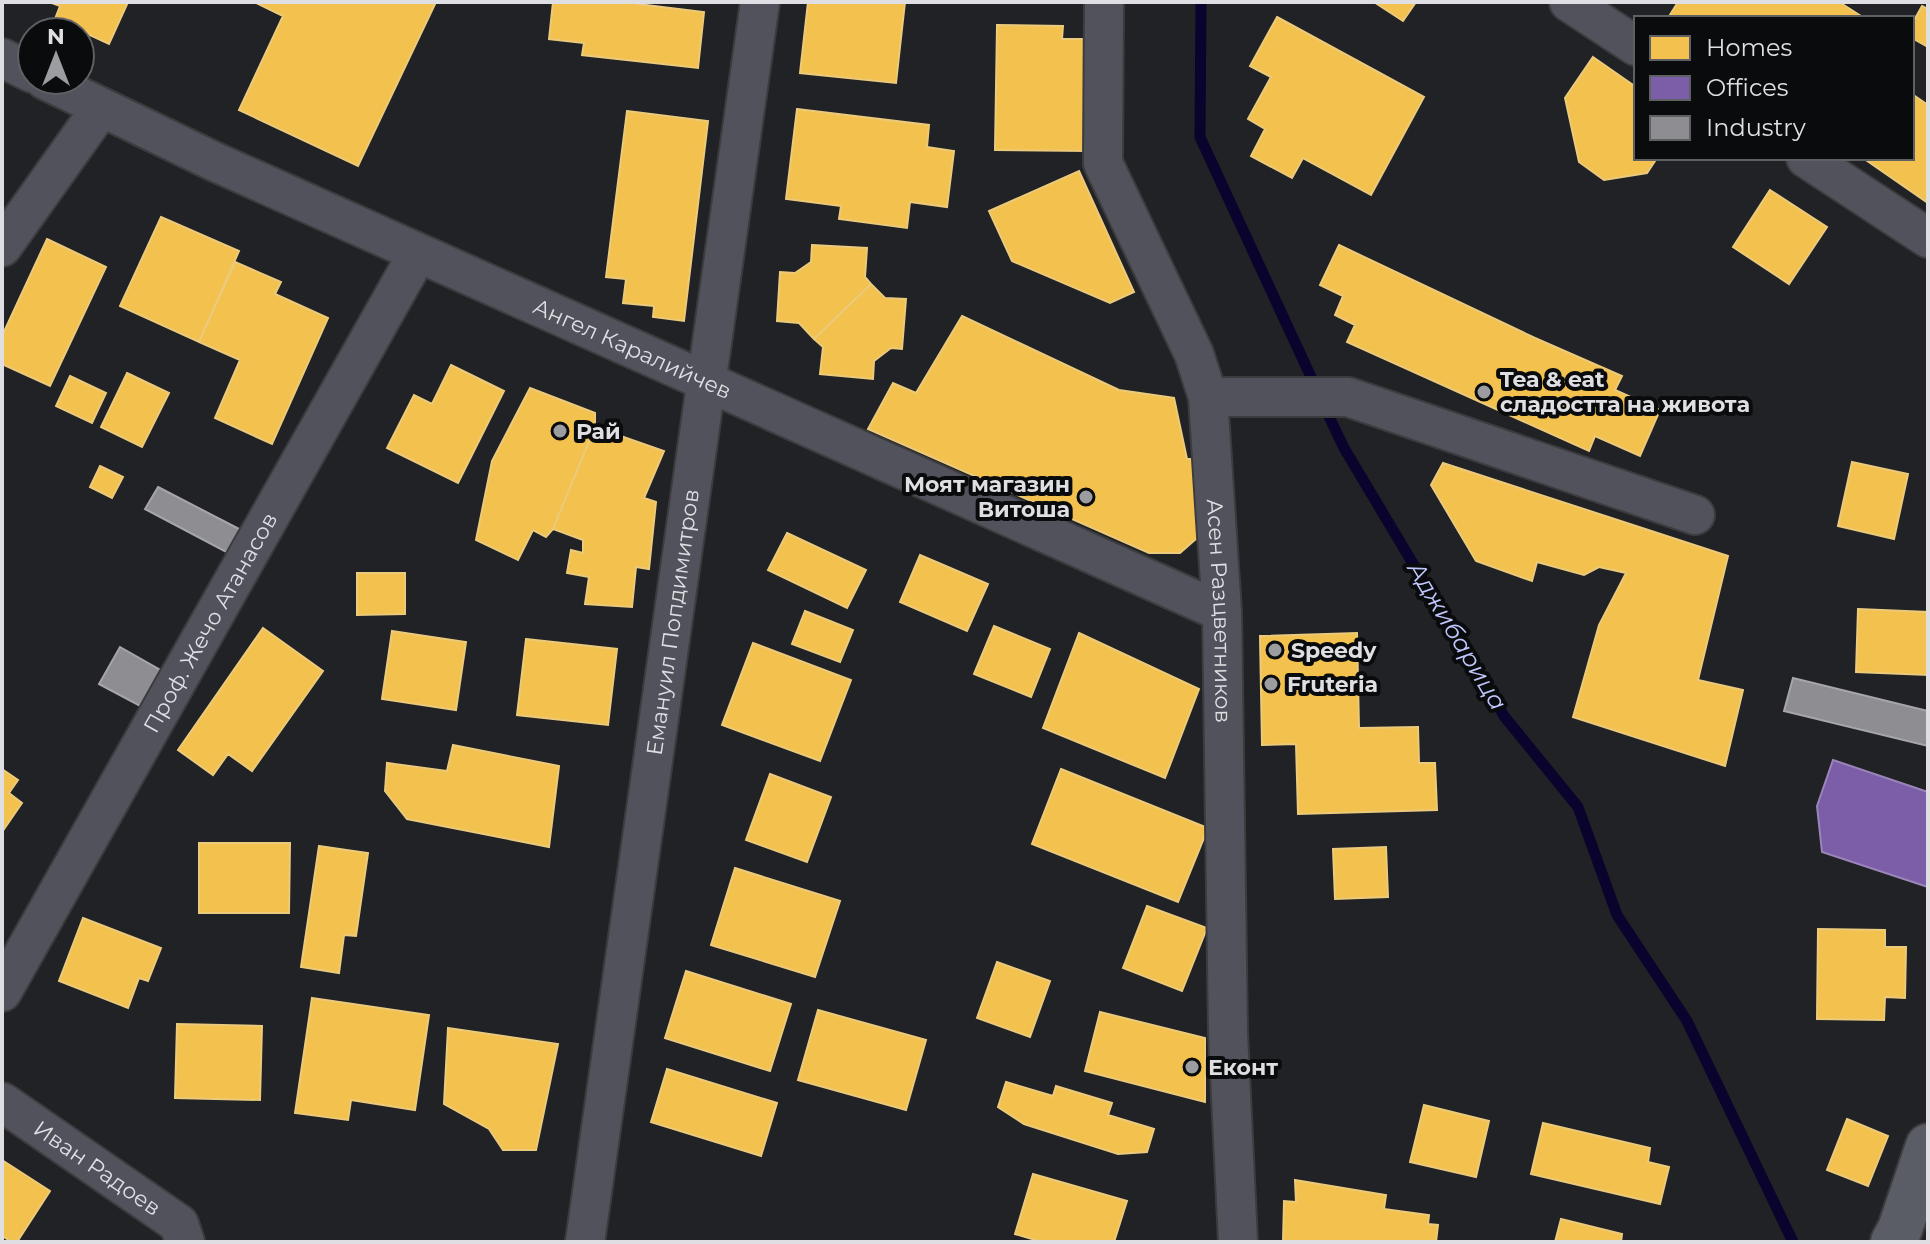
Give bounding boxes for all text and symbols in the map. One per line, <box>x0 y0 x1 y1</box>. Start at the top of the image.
north arrow <box>16 16 96 96</box>
legend <box>1634 16 1914 160</box>
text: N <box>47 23 65 50</box>
text: Homes <box>1706 33 1792 62</box>
text: Offices <box>1706 73 1788 102</box>
text: Industry <box>1706 113 1806 142</box>
street label: Ангел Каралийчев <box>529 293 736 405</box>
place label: Tea & eat сладостта на живота <box>1500 366 1750 418</box>
marker: Tea & eat сладостта на живота <box>1475 383 1493 401</box>
place label: Рай <box>576 418 621 445</box>
marker: Рай <box>551 422 569 440</box>
place label: Моят магазин Витоша <box>904 471 1070 523</box>
street label: Емануил Попдимитров <box>641 487 705 757</box>
marker: Моят магазин Витоша <box>1077 488 1095 506</box>
street label: Асен Разцветников <box>1201 498 1237 723</box>
street label: Проф. Жечо Атанасов <box>138 508 283 738</box>
water label: Аджибарица <box>1401 555 1513 715</box>
place label: Speedy <box>1291 637 1377 664</box>
marker: Speedy <box>1266 641 1284 659</box>
place label: Fruteria <box>1287 671 1378 698</box>
marker: Fruteria <box>1262 675 1280 693</box>
place label: Еконт <box>1208 1054 1278 1081</box>
marker: Еконт <box>1183 1058 1201 1076</box>
street label: Иван Радоев <box>28 1115 166 1221</box>

